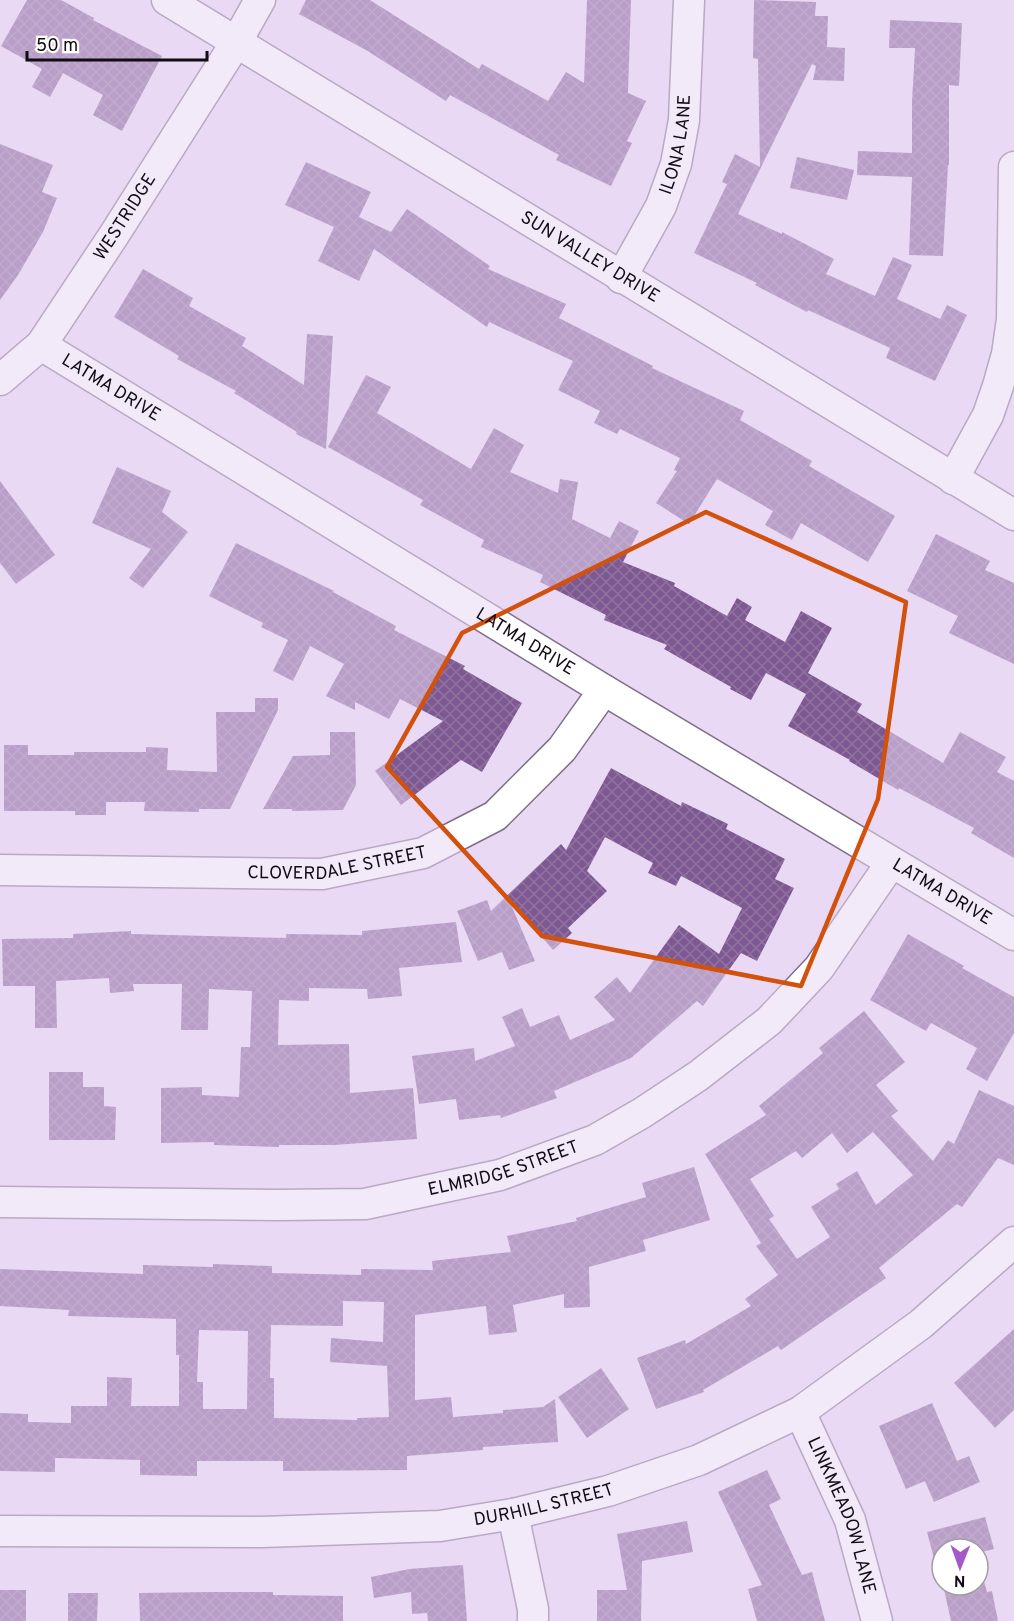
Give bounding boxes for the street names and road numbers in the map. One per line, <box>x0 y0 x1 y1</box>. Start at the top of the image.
street label: ILONA LANE <box>654 94 697 198</box>
street label: WESTRIDGE <box>89 169 161 265</box>
street label: SUN VALLEY DRIVE <box>516 206 664 308</box>
street label: LATMA DRIVE <box>57 349 165 427</box>
street label: LATMA DRIVE <box>471 603 579 681</box>
street label: CLOVERDALE STREET <box>247 841 429 886</box>
street label: LATMA DRIVE <box>888 853 996 931</box>
street label: ELMRIDGE STREET <box>426 1135 582 1202</box>
street label: LINKMEADOW LANE <box>802 1433 881 1597</box>
street label: DURHILL STREET <box>472 1478 617 1532</box>

